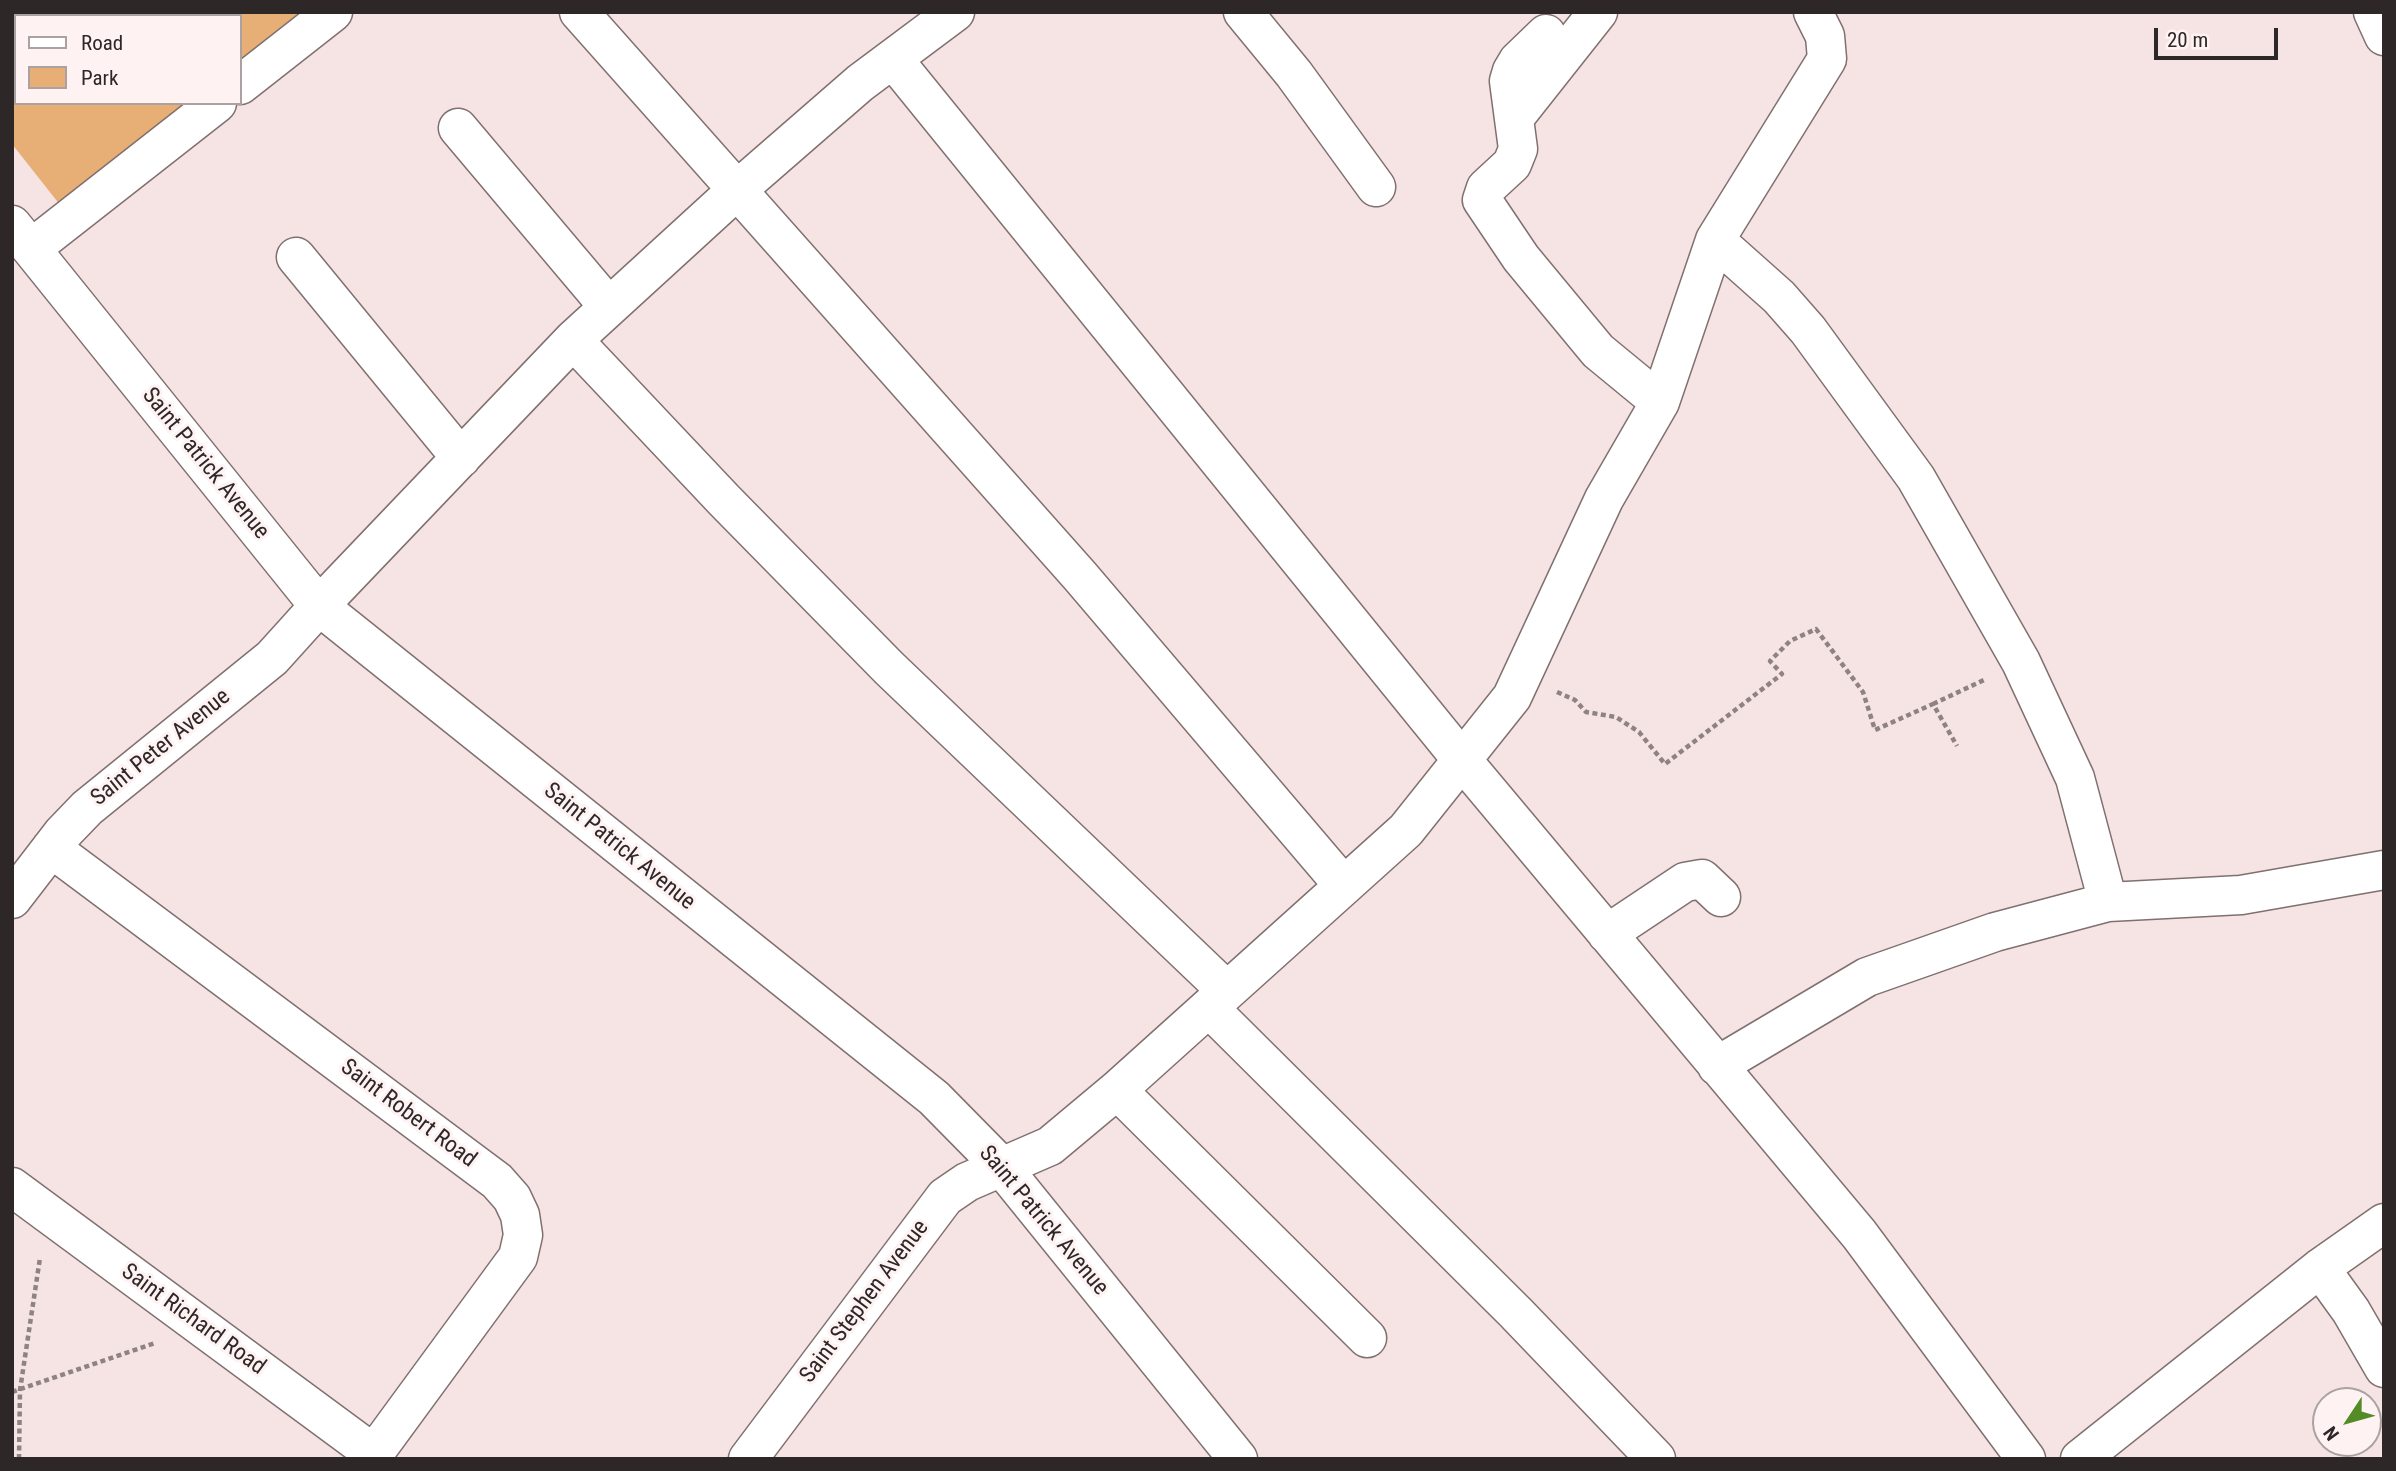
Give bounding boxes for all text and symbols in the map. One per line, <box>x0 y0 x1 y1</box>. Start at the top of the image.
legend <box>14 14 242 105</box>
scale bar <box>2158 14 2282 58</box>
text: 20 m <box>2167 28 2208 52</box>
text: Road <box>81 31 123 55</box>
text: Park <box>81 66 118 90</box>
street label: Saint Patrick Avenue <box>136 383 274 545</box>
street label: Saint Peter Avenue <box>86 683 236 813</box>
street label: Saint Patrick Avenue <box>538 778 700 916</box>
street label: Saint Robert Road <box>335 1054 481 1174</box>
street label: Saint Patrick Avenue <box>972 1141 1114 1301</box>
street label: Saint Stephen Avenue <box>795 1215 935 1389</box>
street label: Saint Richard Road <box>116 1258 270 1382</box>
north arrow <box>2312 1387 2382 1457</box>
text: N <box>2319 1422 2344 1445</box>

